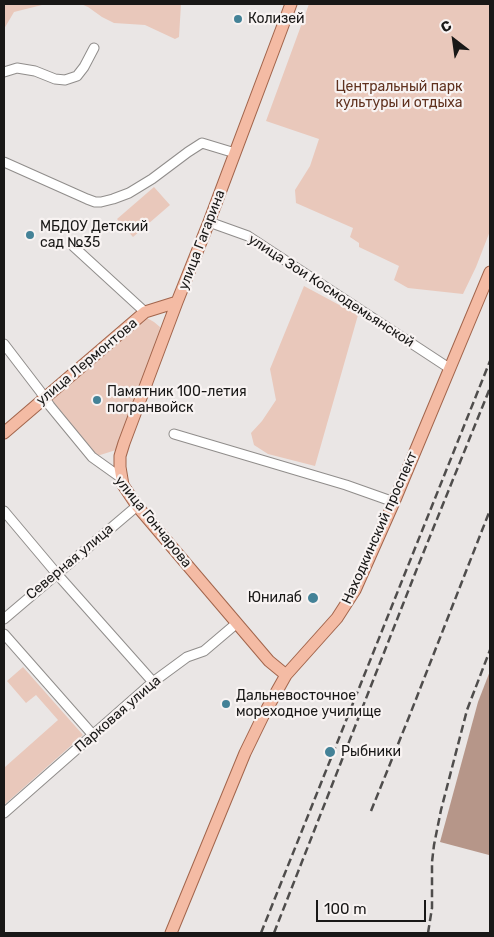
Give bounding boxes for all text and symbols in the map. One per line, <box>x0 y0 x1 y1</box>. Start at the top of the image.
place label: Колизей <box>248 11 305 27</box>
marker: Колизей <box>232 13 244 25</box>
north arrow <box>429 15 479 65</box>
text: С <box>438 17 455 36</box>
park label: Центральный парк культуры и отдыха <box>335 79 463 111</box>
street label: улица Гагарина <box>175 188 229 292</box>
place label: МБДОУ Детский сад №35 <box>40 219 148 252</box>
marker: МБДОУ Детский сад №35 <box>24 229 36 241</box>
street label: улица Зои Космодемьянской <box>245 231 417 351</box>
street label: улица Лермонтова <box>33 315 141 409</box>
place label: Памятник 100-летия погранвойск <box>107 384 247 417</box>
marker: Памятник 100-летия погранвойск <box>91 394 103 406</box>
street label: Находкинский проспект <box>339 449 421 607</box>
street label: улица Гончарова <box>111 473 195 571</box>
street label: Северная улица <box>23 521 117 603</box>
place label: Юнилаб <box>248 590 302 606</box>
marker: Юнилаб <box>306 591 320 605</box>
street label: Парковая улица <box>72 672 164 756</box>
place label: Дальневосточное мореходное училище <box>236 688 381 720</box>
marker: Дальневосточное мореходное училище <box>220 698 232 710</box>
place label: Рыбники <box>341 744 401 760</box>
marker: Рыбники <box>323 745 337 759</box>
scale bar <box>319 890 429 922</box>
text: 100 m <box>324 900 366 918</box>

